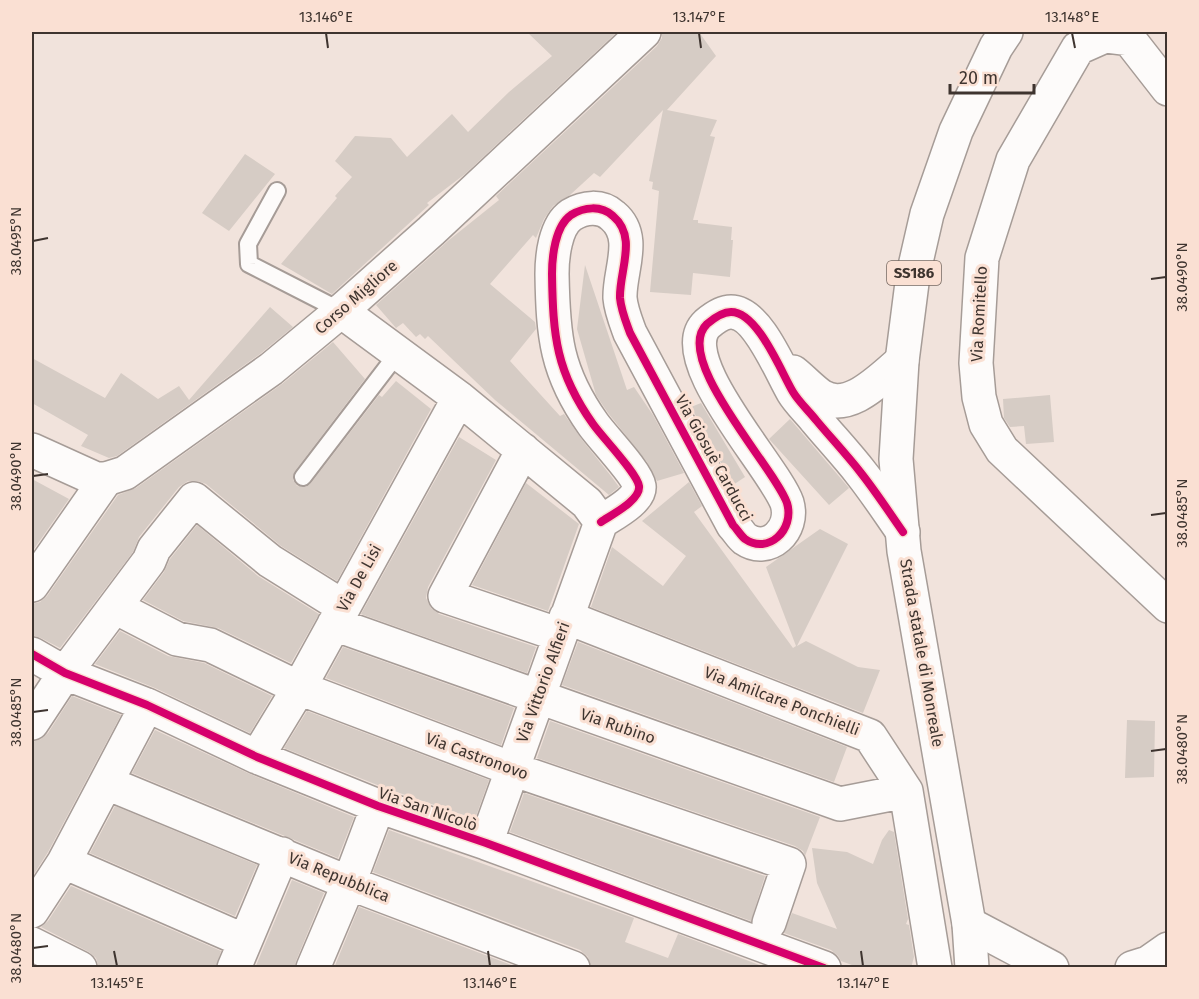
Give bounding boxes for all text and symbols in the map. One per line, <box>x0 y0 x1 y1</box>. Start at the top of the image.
text: 13.146°E <box>299 8 353 26</box>
text: 13.147°E <box>673 8 725 26</box>
text: 13.148°E <box>1045 8 1099 26</box>
scale bar <box>950 57 1034 95</box>
text: 20 m <box>959 67 998 89</box>
text: 38.0495°N <box>7 207 25 275</box>
text: 38.0490°N <box>1173 242 1191 312</box>
street label: Corso Migliore <box>311 256 401 338</box>
road number: SS186 <box>887 261 941 285</box>
street label: Via Romitello <box>967 265 991 363</box>
street label: Via Giosuè Carducci <box>671 391 757 525</box>
text: 38.0490°N <box>7 441 25 511</box>
text: 38.0485°N <box>1173 478 1191 548</box>
street label: Via De Lisi <box>333 541 385 615</box>
street label: Strada statale di Monreale <box>896 558 948 748</box>
street label: Via Vittorio Alfieri <box>512 619 574 745</box>
street label: Via Amilcare Ponchielli <box>702 663 862 739</box>
text: 38.0485°N <box>7 677 25 747</box>
street label: Via Rubino <box>578 704 658 748</box>
text: 38.0480°N <box>1173 714 1191 784</box>
street label: Via Castronovo <box>423 729 531 783</box>
street label: Via San Nicolò <box>376 783 480 835</box>
street label: Via Repubblica <box>285 848 393 906</box>
text: 38.0480°N <box>7 913 25 983</box>
text: 13.145°E <box>90 974 144 992</box>
text: 13.146°E <box>463 974 517 992</box>
text: 13.147°E <box>837 974 889 992</box>

